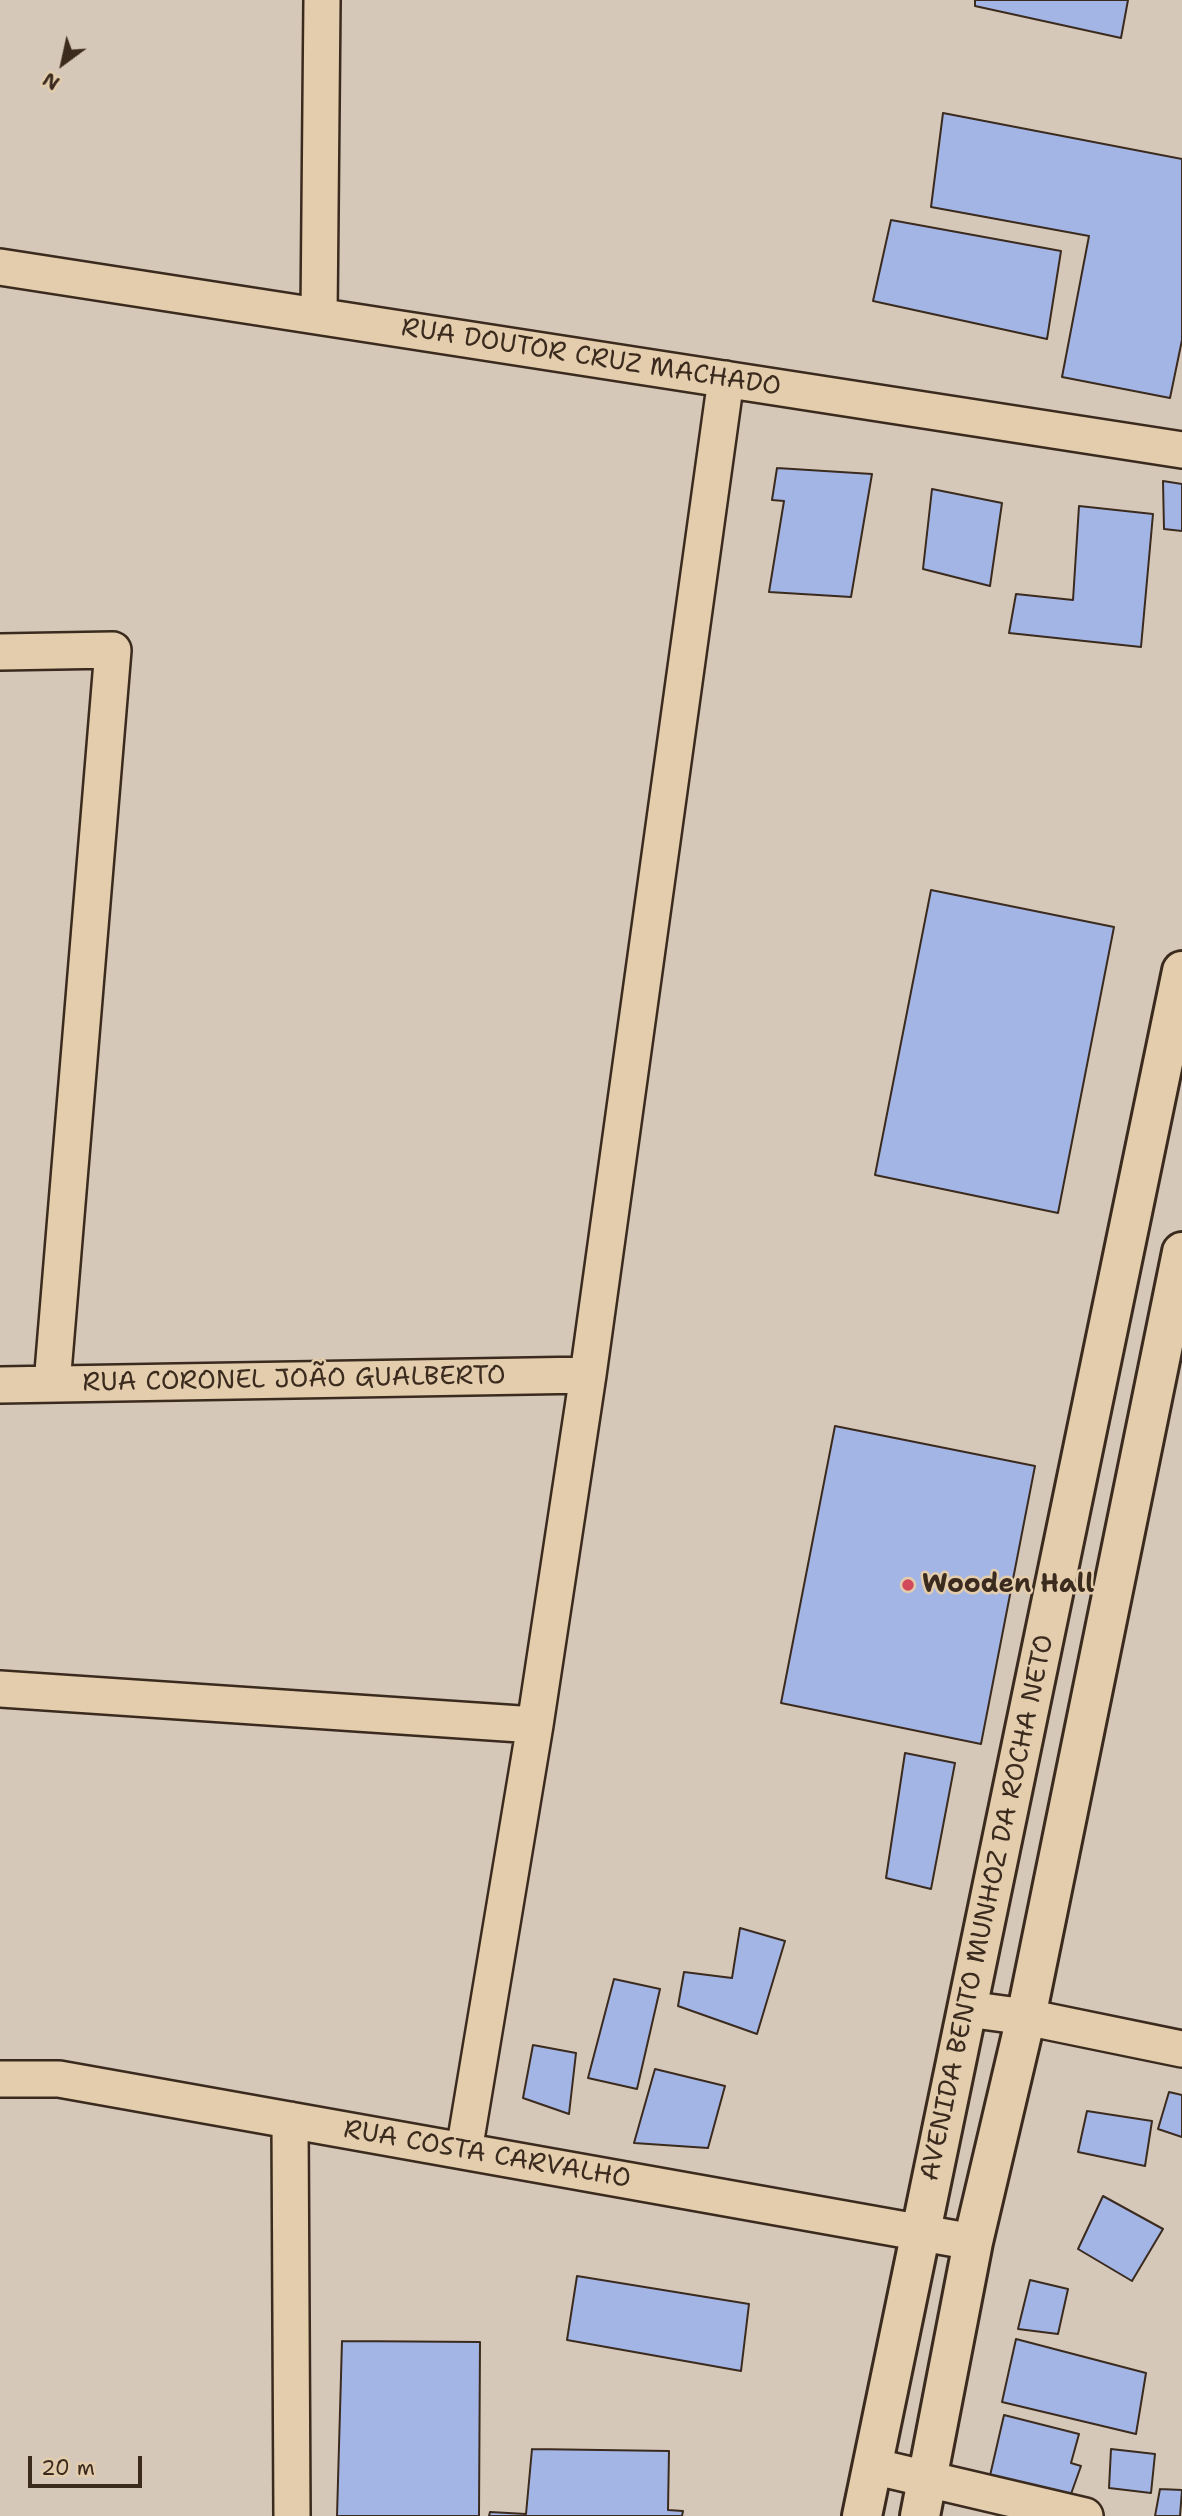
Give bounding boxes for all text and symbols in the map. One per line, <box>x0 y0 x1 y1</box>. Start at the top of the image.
north arrow <box>28 28 98 98</box>
text: N <box>38 66 64 96</box>
street label: RUA DOUTOR CRUZ MACHADO <box>399 313 783 403</box>
street label: RUA CORONEL JOÃO GUALBERTO <box>82 1361 506 1399</box>
place label: Wooden Hall <box>922 1569 1094 1601</box>
marker: Wooden Hall <box>900 1577 916 1593</box>
street label: AVENIDA BENTO MUNHOZ DA ROCHA NETO <box>915 1632 1061 2184</box>
street label: RUA COSTA CARVALHO <box>341 2114 633 2196</box>
scale bar <box>32 2442 145 2486</box>
text: 20 m <box>41 2454 95 2482</box>

